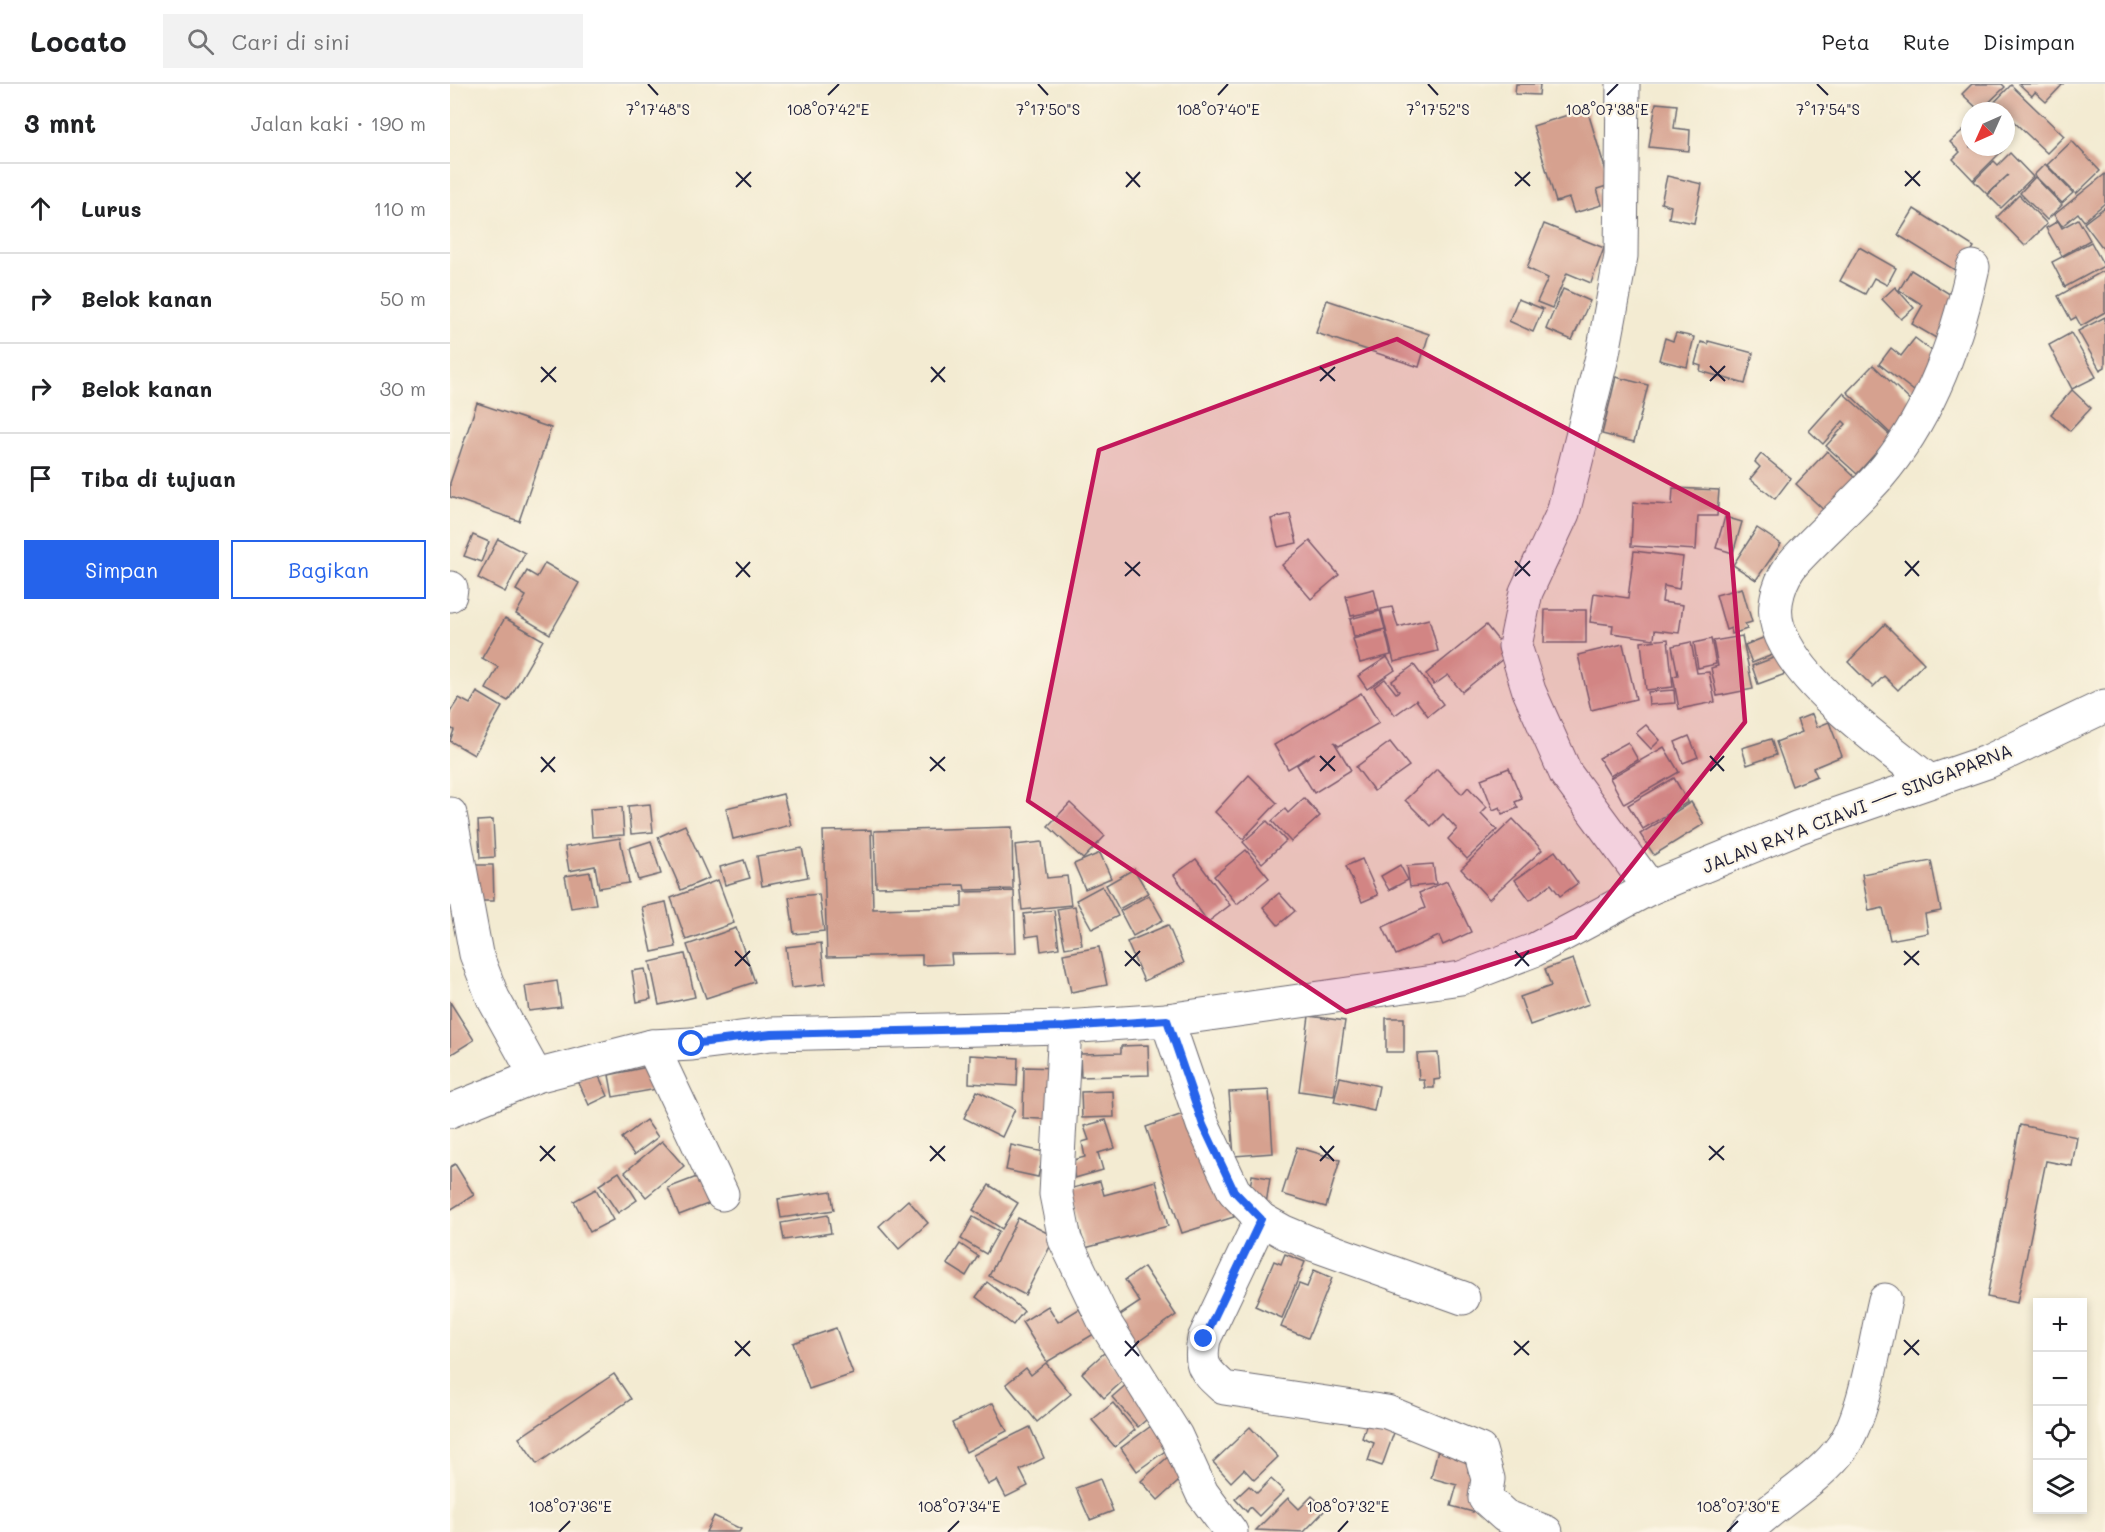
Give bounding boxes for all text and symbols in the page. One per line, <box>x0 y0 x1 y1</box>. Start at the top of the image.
search box <box>163 14 583 68</box>
text: Locato <box>30 23 127 59</box>
icon: search <box>184 25 217 58</box>
text: Cari di sini <box>232 27 350 56</box>
text: Peta <box>1822 28 1870 55</box>
text: Rute <box>1903 28 1950 55</box>
text: Disimpan <box>1983 28 2075 55</box>
text: 7°17'48"S <box>626 99 690 119</box>
text: 108°07'42"E <box>787 99 870 119</box>
text: 7°17'50"S <box>1016 99 1080 119</box>
text: 108°07'40"E <box>1176 99 1260 119</box>
text: 7°17'52"S <box>1406 99 1470 119</box>
text: 108°07'38"E <box>1565 99 1649 119</box>
text: 7°17'54"S <box>1796 99 1860 119</box>
north arrow <box>1961 102 2015 156</box>
text: 3 mnt <box>24 106 96 140</box>
text: Jalan kaki · 190 m <box>251 110 426 136</box>
icon: ahead <box>24 192 57 225</box>
text: Lurus <box>81 194 142 223</box>
text: 110 m <box>373 195 426 221</box>
icon: right <box>24 282 57 315</box>
text: Belok kanan <box>81 284 212 313</box>
text: 50 m <box>380 285 426 311</box>
icon: right <box>24 372 57 405</box>
text: Belok kanan <box>81 374 212 403</box>
text: 30 m <box>380 375 426 401</box>
icon: arrive <box>24 462 57 495</box>
text: Tiba di tujuan <box>81 464 236 493</box>
button: Simpan <box>24 540 219 599</box>
button: Bagikan <box>231 540 426 599</box>
street label: JALAN RAYA CIAWI — SINGAPARNA <box>1699 738 2015 878</box>
route start <box>678 1030 704 1056</box>
map controls <box>2033 1298 2087 1514</box>
button: + <box>2033 1298 2087 1352</box>
route end <box>1190 1325 1216 1351</box>
button: − <box>2033 1352 2087 1406</box>
button: locate <box>2033 1406 2087 1460</box>
button: layers <box>2033 1460 2087 1514</box>
text: 108°07'36"E <box>528 1496 612 1516</box>
text: 108°07'34"E <box>917 1496 1001 1516</box>
text: 108°07'32"E <box>1307 1496 1390 1516</box>
text: 108°07'30"E <box>1696 1496 1780 1516</box>

